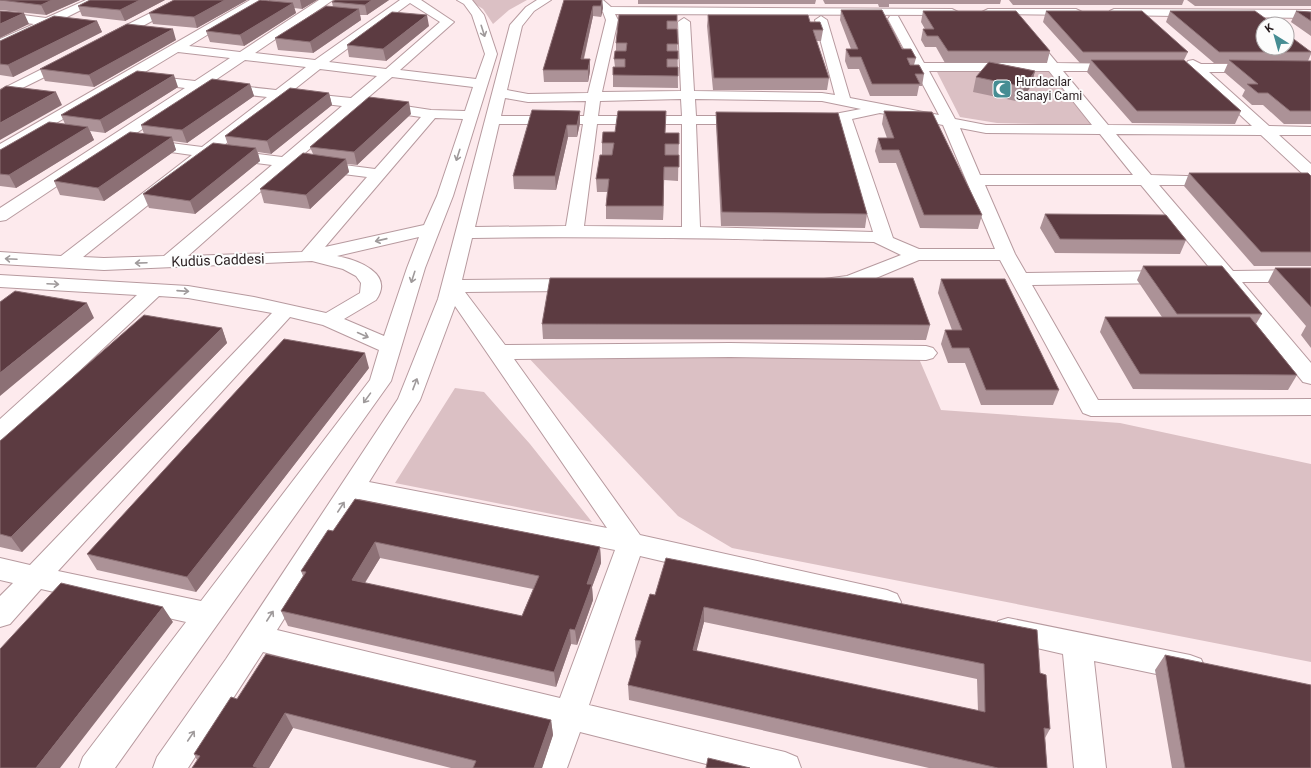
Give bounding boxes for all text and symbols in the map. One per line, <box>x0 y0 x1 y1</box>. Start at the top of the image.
north arrow <box>1255 16 1295 56</box>
text: K <box>1263 21 1277 36</box>
one-way arrow <box>480 25 488 37</box>
place label: Hurdacılar Sanayi Cami <box>1016 75 1082 103</box>
mosque icon: Hurdacılar Sanayi Cami <box>991 78 1013 100</box>
one-way arrow <box>454 149 462 161</box>
one-way arrow <box>374 237 387 245</box>
street label: Kudüs Caddesi <box>171 250 265 270</box>
one-way arrow <box>5 255 18 263</box>
one-way arrow <box>135 259 148 266</box>
one-way arrow <box>409 270 416 283</box>
one-way arrow <box>46 281 59 288</box>
one-way arrow <box>176 288 189 295</box>
one-way arrow <box>356 332 368 339</box>
one-way arrow <box>412 378 420 390</box>
one-way arrow <box>363 392 372 403</box>
one-way arrow <box>336 501 345 512</box>
one-way arrow <box>266 611 274 622</box>
one-way arrow <box>187 731 195 742</box>

